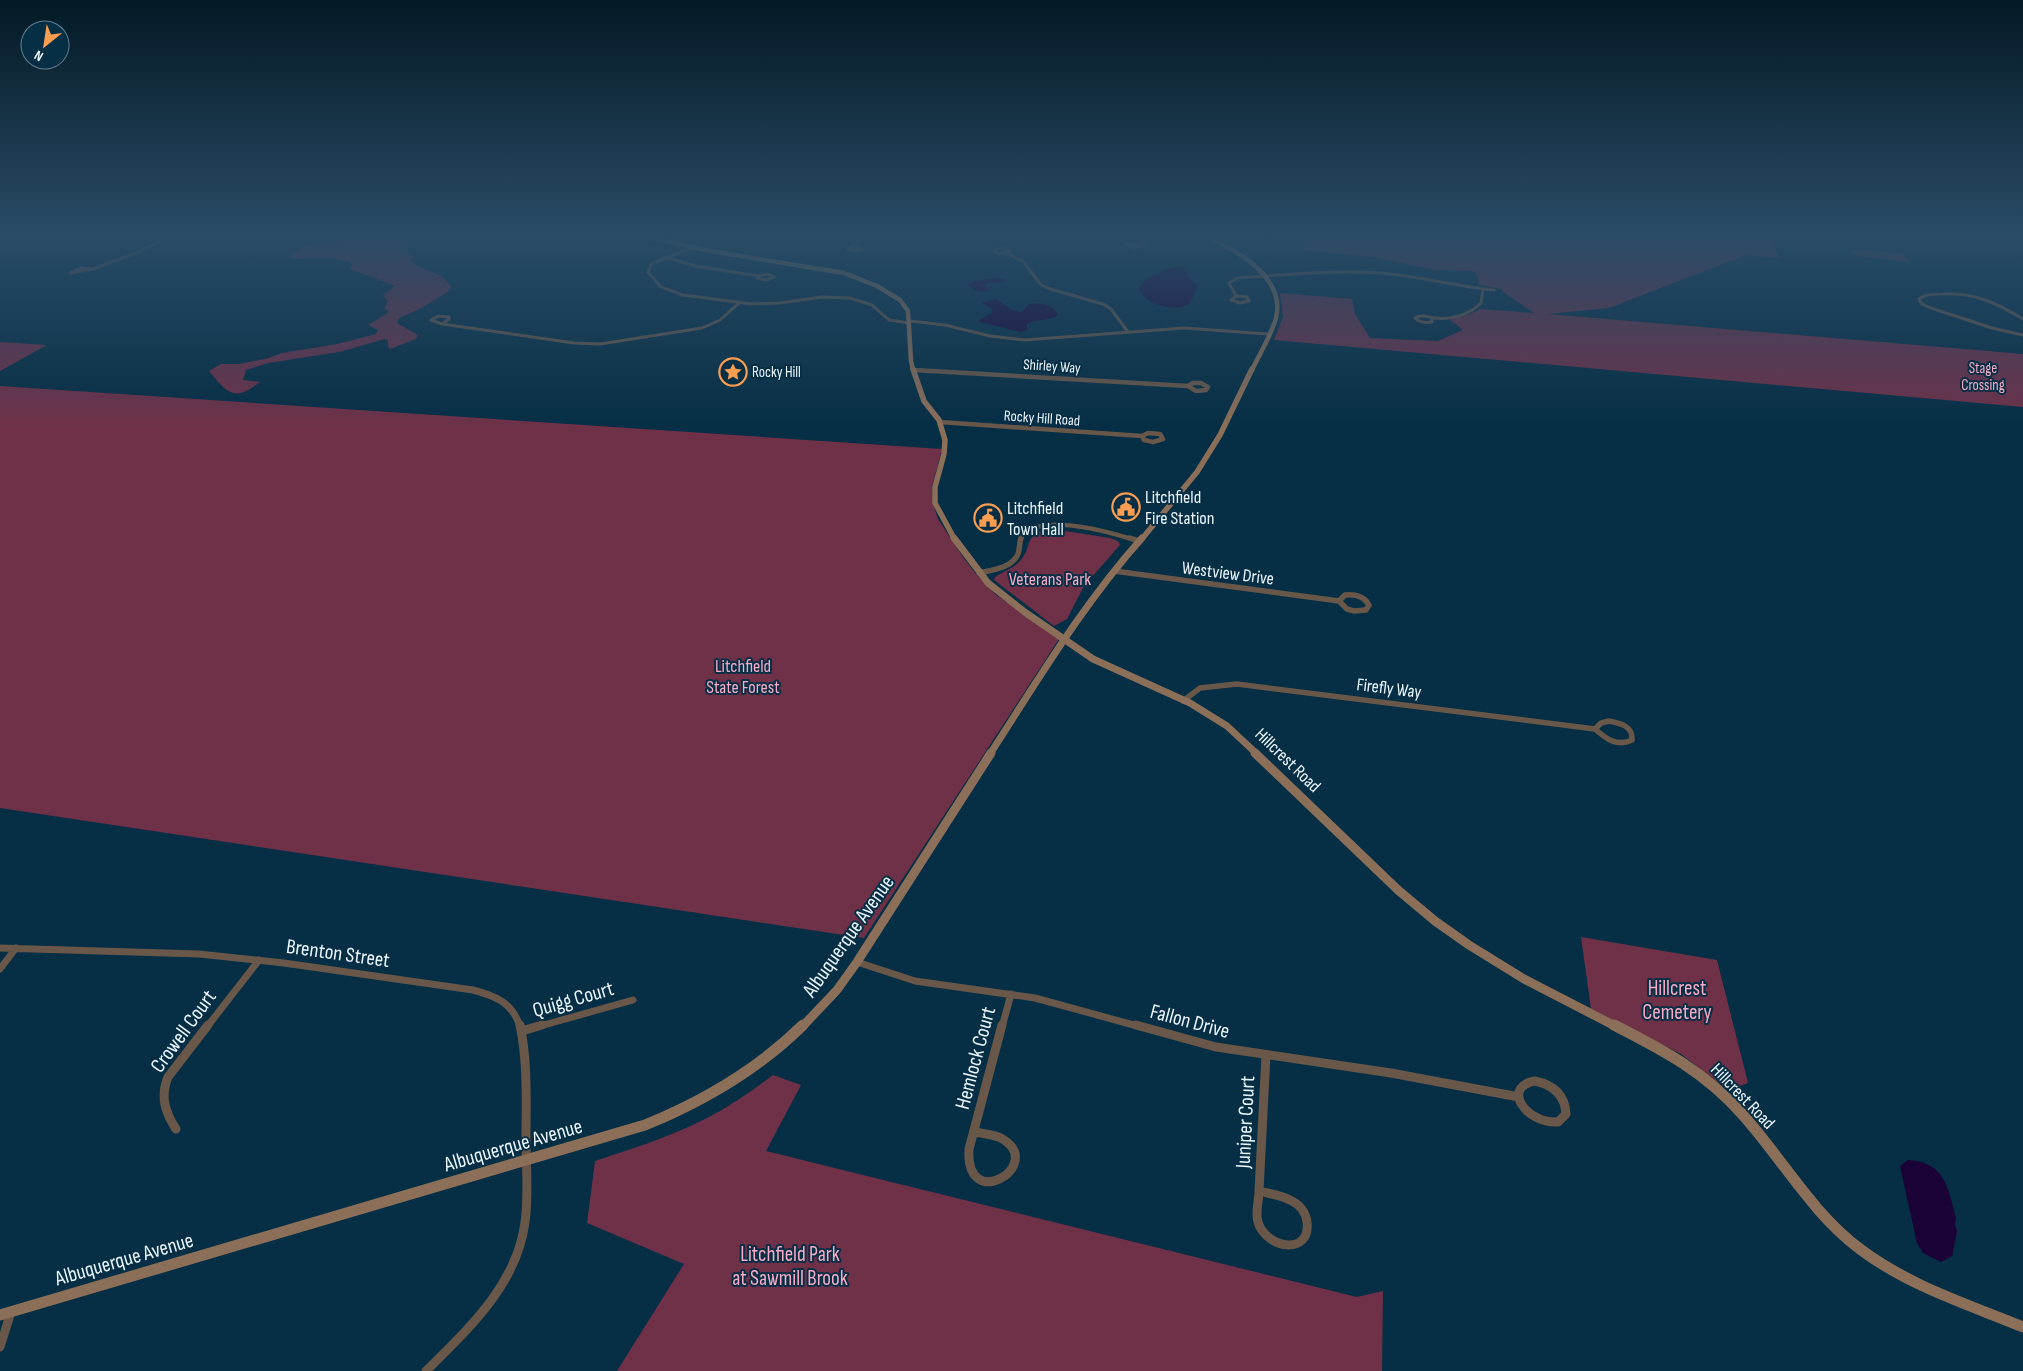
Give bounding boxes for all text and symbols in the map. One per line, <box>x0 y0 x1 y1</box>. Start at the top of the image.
north arrow <box>20 20 70 70</box>
text: N <box>31 47 46 65</box>
street label: Shirley Way <box>1023 355 1082 378</box>
place icon: Rocky Hill <box>718 357 748 387</box>
park label: Stage Crossing <box>1961 359 2005 395</box>
place label: Rocky Hill <box>752 363 801 382</box>
street label: Rocky Hill Road <box>1003 406 1081 431</box>
place label: Litchfield Fire Station <box>1145 487 1214 529</box>
public building icon: Litchfield Fire Station <box>1111 492 1141 522</box>
place label: Litchfield Town Hall <box>1007 498 1064 540</box>
public building icon: Litchfield Town Hall <box>973 503 1003 533</box>
street label: Westview Drive <box>1181 557 1275 590</box>
park label: Veterans Park <box>1009 569 1091 590</box>
park label: Litchfield State Forest <box>706 656 780 698</box>
street label: Firefly Way <box>1355 674 1423 703</box>
street label: Hillcrest Road <box>1250 724 1325 797</box>
street label: Albuquerque Avenue <box>797 871 900 1003</box>
street label: Brenton Street <box>285 934 391 973</box>
street label: Quigg Court <box>530 976 617 1023</box>
park label: Hillcrest Cemetery <box>1642 976 1712 1025</box>
street label: Crowell Court <box>145 985 222 1077</box>
street label: Fallon Drive <box>1147 999 1232 1044</box>
street label: Hemlock Court <box>950 1004 1001 1112</box>
street label: Hillcrest Road <box>1706 1059 1779 1134</box>
street label: Juniper Court <box>1231 1075 1260 1170</box>
street label: Albuquerque Avenue <box>440 1114 585 1177</box>
street label: Albuquerque Avenue <box>51 1228 196 1291</box>
park label: Litchfield Park at Sawmill Brook <box>732 1242 848 1291</box>

